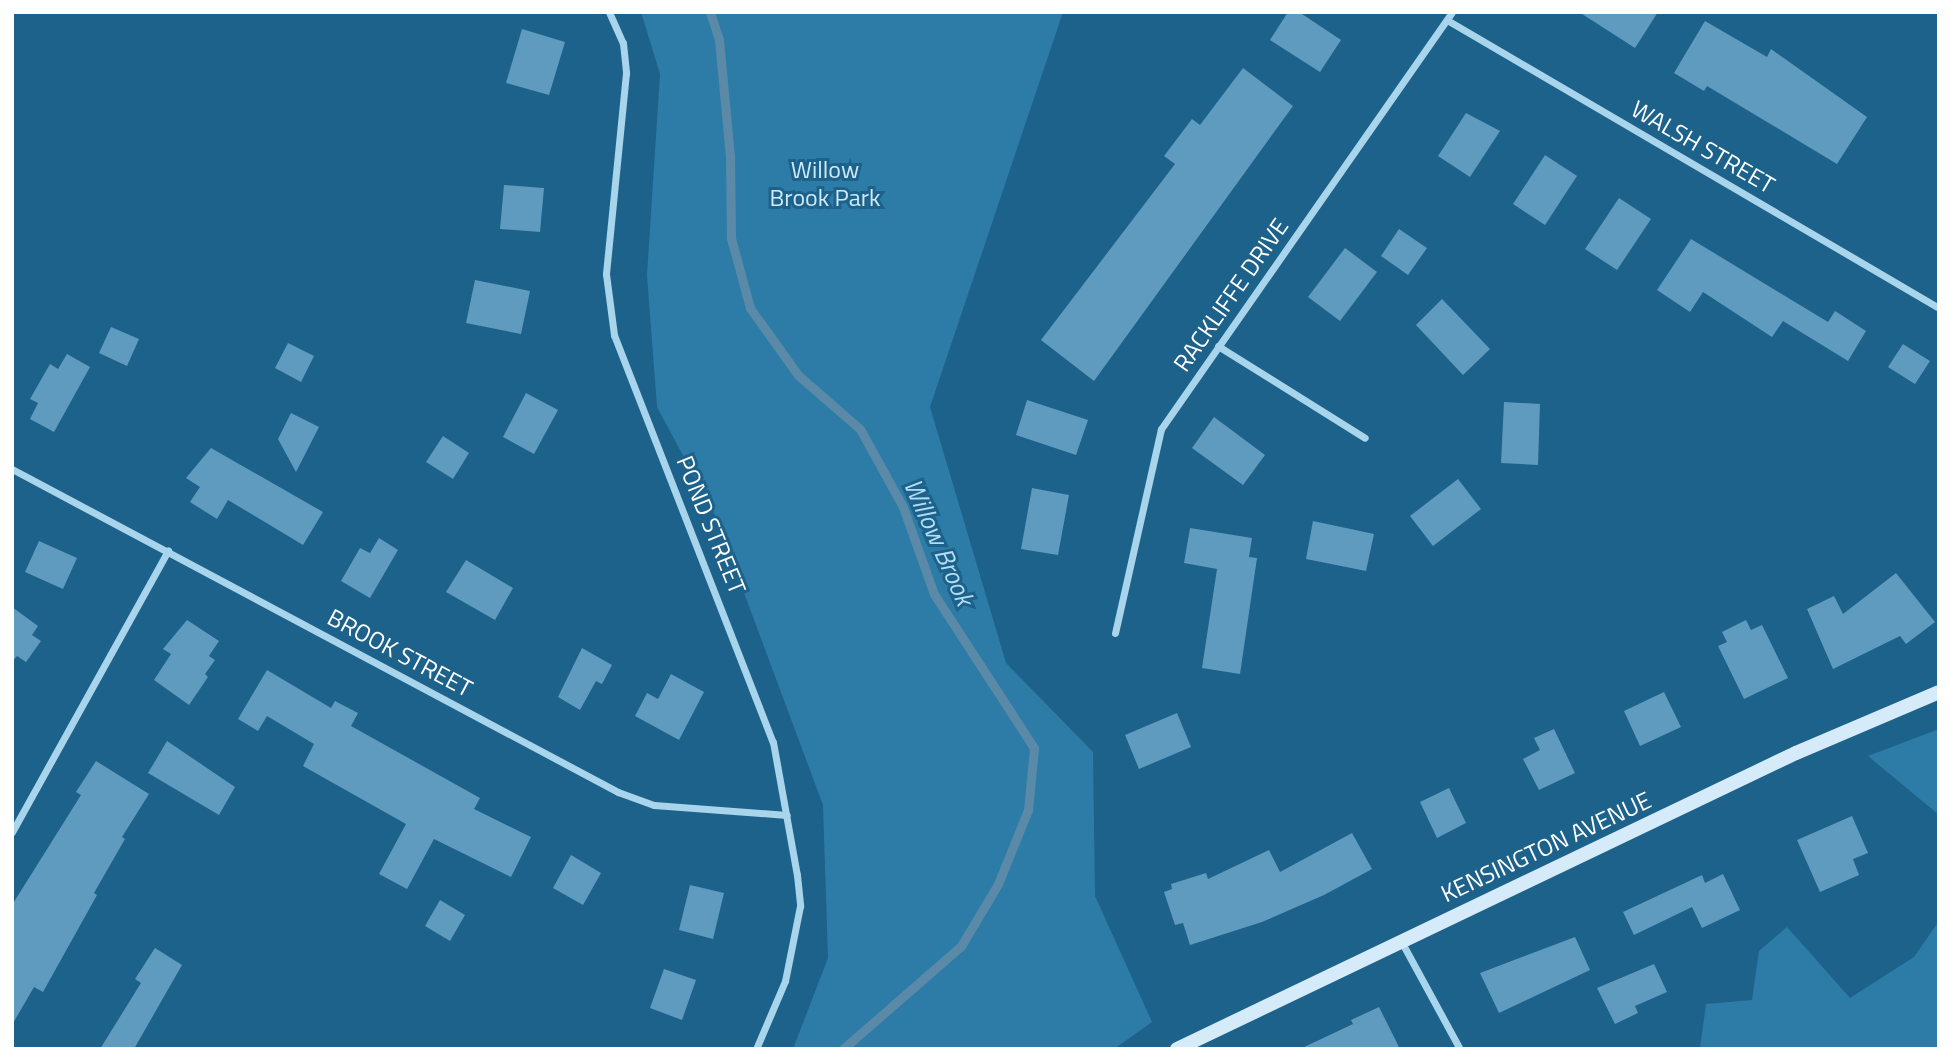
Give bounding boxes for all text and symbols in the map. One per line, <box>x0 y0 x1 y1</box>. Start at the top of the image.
street label: WALSH STREET <box>1626 94 1780 200</box>
park label: Willow Brook Park <box>770 156 880 212</box>
street label: RACKLIFFE DRIVE <box>1168 213 1294 377</box>
street label: POND STREET <box>670 452 752 598</box>
water label: Willow Brook <box>897 474 981 610</box>
street label: BROOK STREET <box>323 603 477 703</box>
street label: KENSINGTON AVENUE <box>1436 786 1656 908</box>

